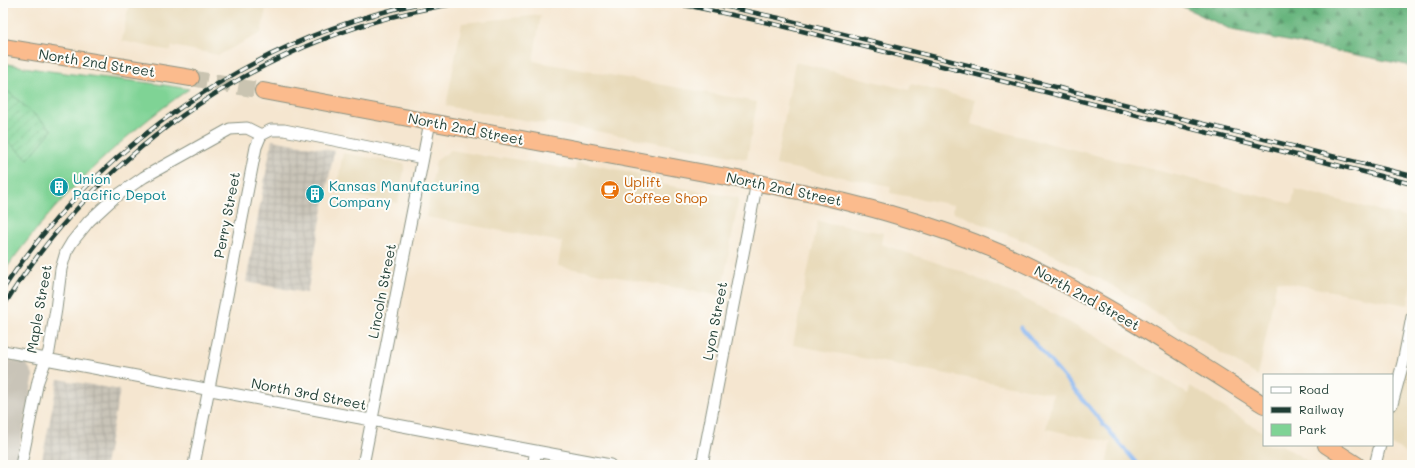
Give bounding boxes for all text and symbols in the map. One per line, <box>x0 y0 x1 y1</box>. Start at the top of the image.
street label: North 2nd Street <box>37 44 157 81</box>
street label: North 2nd Street <box>407 108 526 149</box>
street label: North 2nd Street <box>725 167 844 210</box>
place label: Union Pacific Depot <box>73 169 167 204</box>
street label: Perry Street <box>209 170 244 260</box>
place label: Uplift Coffee Shop <box>624 172 708 207</box>
building icon: Union Pacific Depot <box>48 176 70 198</box>
place label: Kansas Manufacturing Company <box>329 176 480 211</box>
cafe icon: Uplift Coffee Shop <box>599 179 621 201</box>
building icon: Kansas Manufacturing Company <box>304 183 326 205</box>
street label: Lincoln Street <box>363 242 400 340</box>
street label: North 2nd Street <box>1031 261 1143 334</box>
street label: Maple Street <box>21 263 56 355</box>
street label: Lyon Street <box>698 280 731 362</box>
street label: North 3rd Street <box>250 373 369 414</box>
legend <box>1263 374 1393 446</box>
text: Road <box>1299 381 1329 397</box>
text: Railway <box>1299 401 1344 417</box>
text: Park <box>1299 421 1326 437</box>

